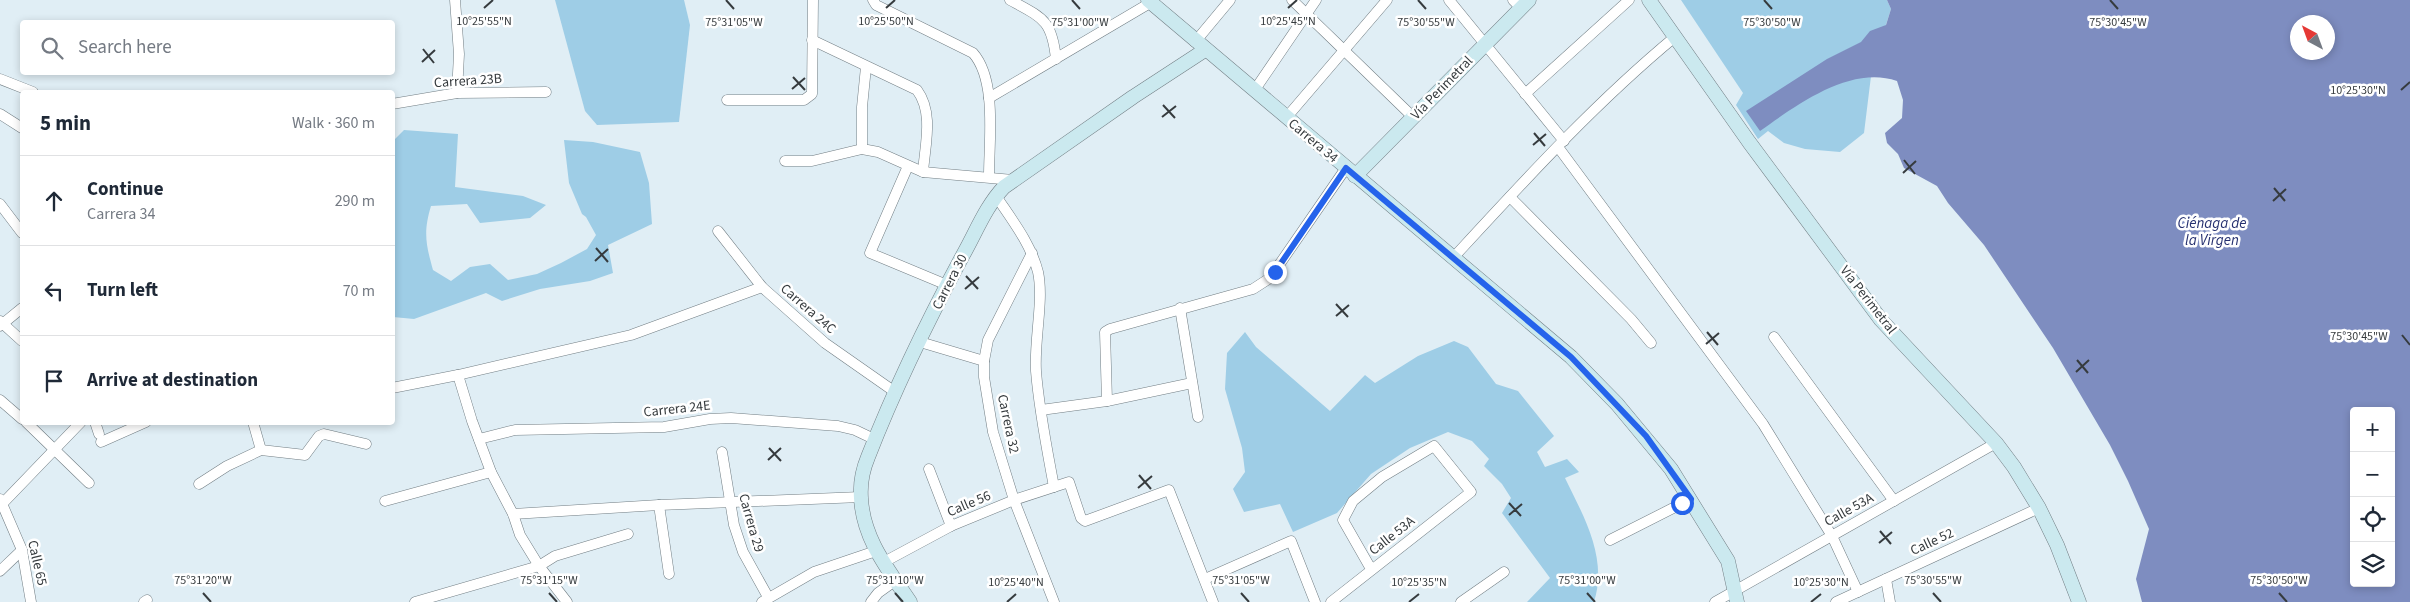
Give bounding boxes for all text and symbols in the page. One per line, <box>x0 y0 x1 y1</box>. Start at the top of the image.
text: 10°25'55"N <box>456 13 512 30</box>
text: 10°25'50"N <box>858 13 914 30</box>
text: 10°25'45"N <box>1260 13 1316 30</box>
text: 75°31'05"W <box>705 14 763 31</box>
text: 75°31'00"W <box>1051 14 1109 31</box>
text: 75°30'55"W <box>1397 14 1455 31</box>
text: 75°30'50"W <box>1743 14 1801 31</box>
text: 75°30'45"W <box>2089 14 2147 31</box>
north arrow <box>2290 15 2335 60</box>
search box <box>20 20 395 75</box>
icon: search <box>38 34 66 62</box>
text: Search here <box>78 34 172 61</box>
street label: Vía Perimetral <box>1406 51 1478 124</box>
street label: Carrera 23B <box>433 69 503 93</box>
text: 10°25'30"N <box>2330 82 2386 99</box>
text: 5 min <box>40 108 91 138</box>
text: Walk · 360 m <box>292 112 375 134</box>
street label: Carrera 34 <box>1284 114 1342 168</box>
text: Continue <box>87 176 164 203</box>
icon: ahead <box>40 187 68 215</box>
text: 290 m <box>335 190 375 212</box>
text: Carrera 34 <box>87 203 155 225</box>
water label: Ciénaga de la Virgen <box>2177 213 2247 251</box>
street label: Carrera 30 <box>927 251 973 313</box>
route end <box>1264 261 1287 284</box>
street label: Vía Perimetral <box>1835 262 1901 339</box>
icon: left <box>40 277 68 305</box>
text: Turn left <box>87 277 158 304</box>
street label: Carrera 24C <box>776 279 840 339</box>
text: 70 m <box>343 280 375 302</box>
text: 75°30'45"W <box>2330 328 2388 345</box>
icon: arrive <box>40 367 68 395</box>
text: Arrive at destination <box>87 367 258 394</box>
street label: Carrera 32 <box>992 393 1024 455</box>
street label: Carrera 24E <box>643 396 711 422</box>
map controls <box>2350 407 2395 587</box>
button: + <box>2350 407 2395 452</box>
button: − <box>2350 452 2395 497</box>
street label: Calle 56 <box>944 486 994 522</box>
street label: Calle 53A <box>1821 488 1878 532</box>
street label: Carrera 29 <box>733 491 769 555</box>
route start <box>1671 492 1694 515</box>
button: locate <box>2350 497 2395 542</box>
street label: Calle 53A <box>1365 511 1420 560</box>
street label: Calle 52 <box>1907 523 1957 561</box>
street label: Calle 65 <box>22 538 52 588</box>
button: layers <box>2350 542 2395 587</box>
text: 75°31'20"W <box>174 572 232 589</box>
text: 75°31'15"W <box>520 572 578 589</box>
text: 75°31'10"W <box>866 572 924 589</box>
text: 75°31'05"W <box>1212 572 1270 589</box>
text: 75°31'00"W <box>1558 572 1616 589</box>
text: 75°30'55"W <box>1904 572 1962 589</box>
text: 75°30'50"W <box>2250 572 2308 589</box>
text: 10°25'40"N <box>988 574 1044 591</box>
text: 10°25'35"N <box>1391 574 1447 591</box>
text: 10°25'30"N <box>1793 574 1849 591</box>

